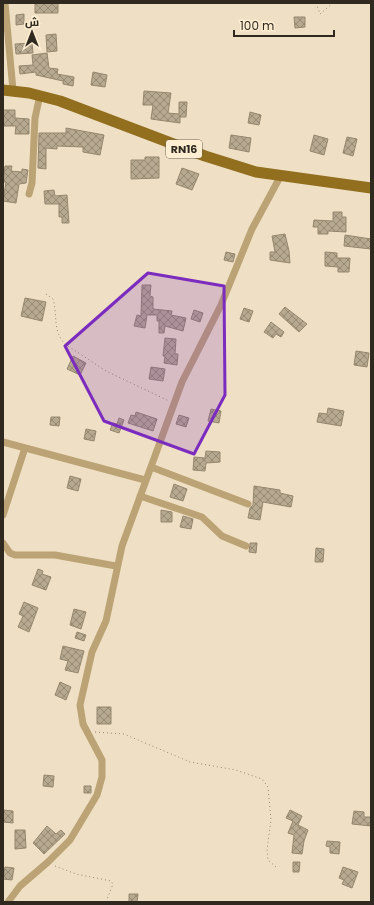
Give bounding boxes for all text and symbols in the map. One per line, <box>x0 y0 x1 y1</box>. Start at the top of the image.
north arrow <box>12 12 52 52</box>
scale bar <box>234 12 334 38</box>
text: ش <box>25 14 39 30</box>
text: 100 m <box>240 17 274 34</box>
road number: RN16 <box>166 140 202 158</box>

